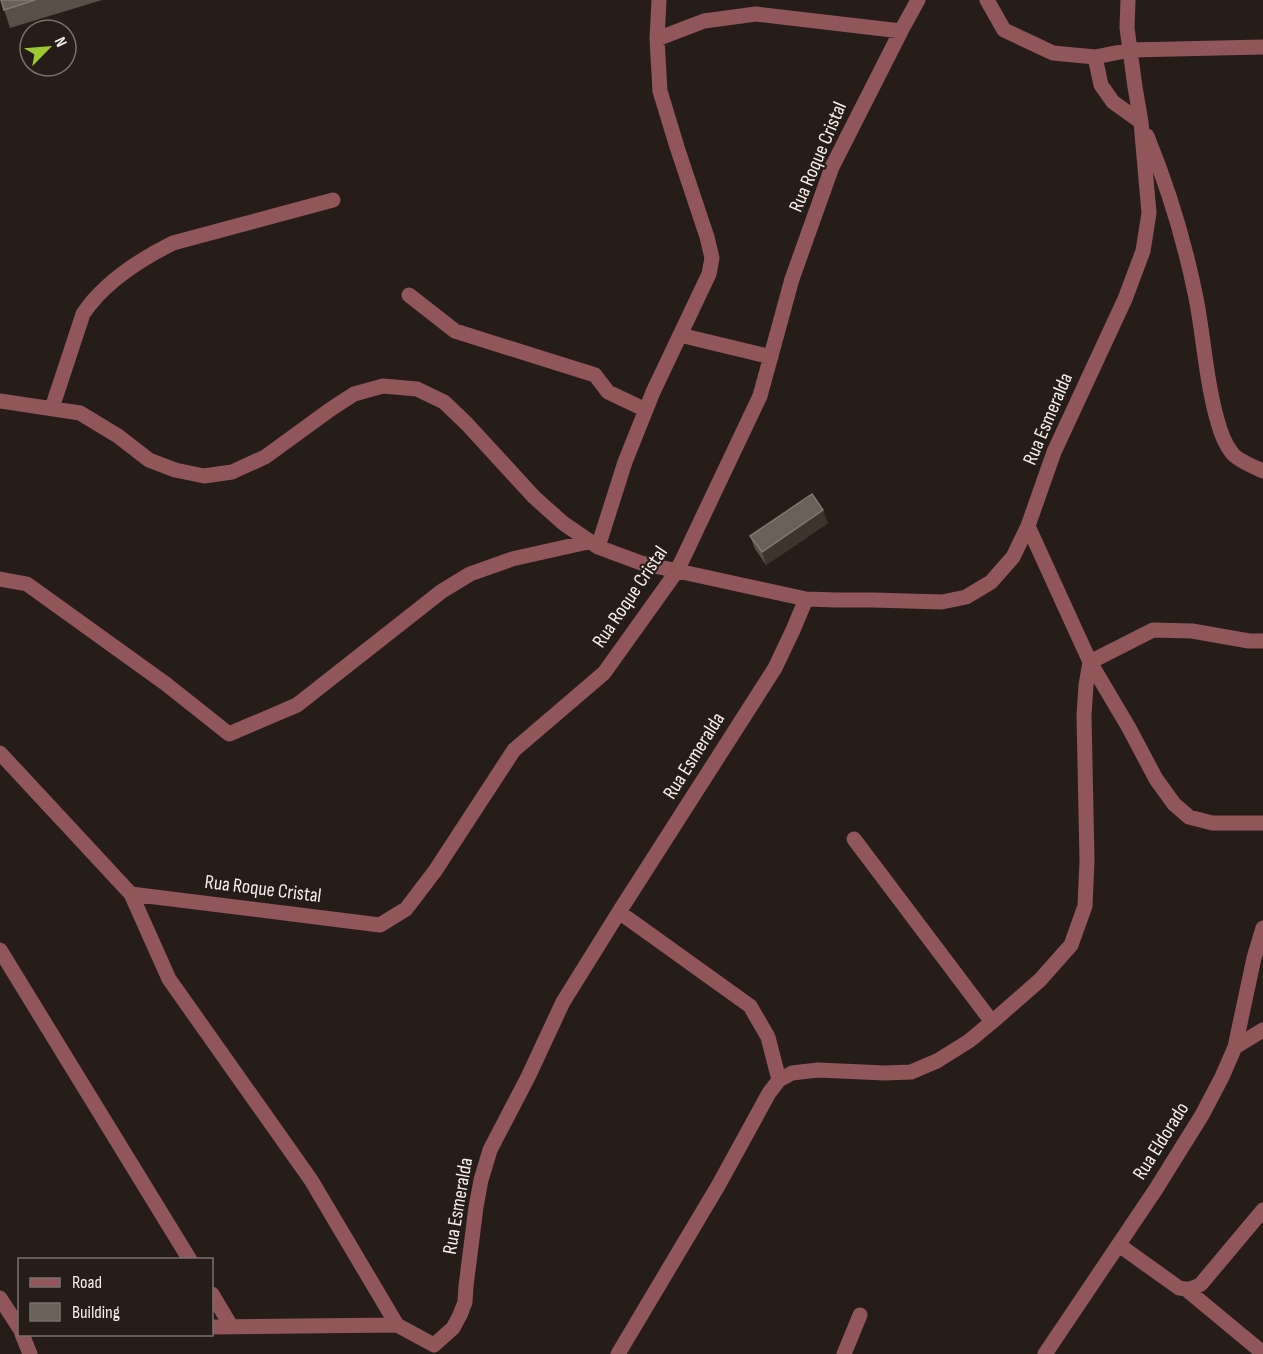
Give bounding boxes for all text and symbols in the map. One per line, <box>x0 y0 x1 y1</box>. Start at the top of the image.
north arrow <box>18 18 78 78</box>
text: N <box>50 34 71 50</box>
street label: Rua Roque Cristal <box>784 98 852 216</box>
street label: Rua Esmeralda <box>1018 369 1078 469</box>
street label: Rua Roque Cristal <box>587 542 673 652</box>
street label: Rua Esmeralda <box>658 708 730 804</box>
street label: Rua Roque Cristal <box>203 870 323 908</box>
street label: Rua Eldorado <box>1128 1098 1194 1184</box>
street label: Rua Esmeralda <box>438 1156 478 1256</box>
legend <box>18 1258 213 1336</box>
text: Road <box>72 1272 102 1293</box>
text: Building <box>72 1302 120 1323</box>

